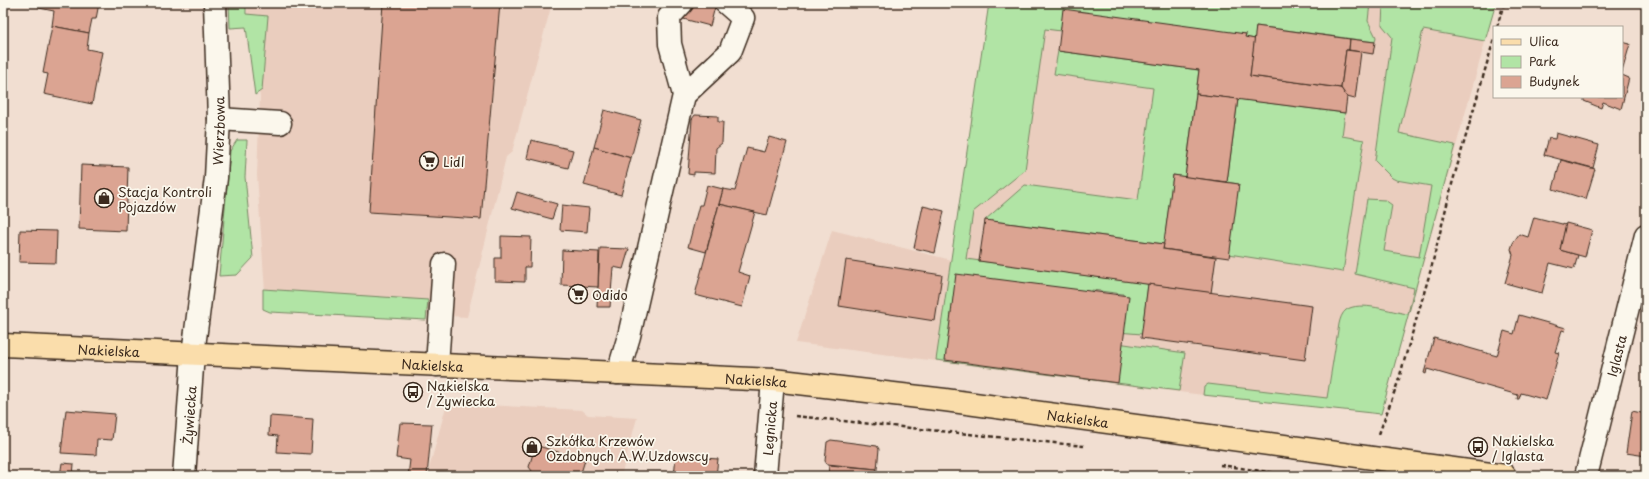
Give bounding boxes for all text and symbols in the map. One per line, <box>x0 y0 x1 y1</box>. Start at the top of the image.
legend <box>1493 26 1623 98</box>
text: Ulica <box>1529 32 1559 50</box>
text: Park <box>1529 52 1556 70</box>
text: Budynek <box>1529 72 1579 90</box>
street label: Wierzbowa <box>207 95 229 166</box>
supermarket icon: Lidl <box>418 150 440 172</box>
place label: Lidl <box>443 152 464 171</box>
place label: Stacja Kontroli Pojazdów <box>118 182 212 216</box>
shop icon: Stacja Kontroli Pojazdów <box>93 187 115 209</box>
supermarket icon: Odido <box>567 283 589 305</box>
place label: Odido <box>592 285 628 304</box>
street label: Iglasta <box>1602 332 1631 379</box>
street label: Nakielska <box>77 339 141 361</box>
street label: Nakielska <box>401 354 465 375</box>
street label: Nakielska <box>725 368 789 391</box>
place label: Nakielska / Żywiecka <box>427 376 496 410</box>
bus stop icon: Nakielska / Żywiecka <box>402 381 424 403</box>
street label: Żywiecka <box>177 384 200 445</box>
street label: Legnicka <box>757 399 781 456</box>
street label: Nakielska <box>1046 404 1111 432</box>
place label: Szkółka Krzewów Ozdobnych A.W.Uzdowscy <box>546 431 709 465</box>
place label: Nakielska / Iglasta <box>1492 431 1555 465</box>
shop icon: Szkółka Krzewów Ozdobnych A.W.Uzdowscy <box>521 436 543 458</box>
bus stop icon: Nakielska / Iglasta <box>1467 436 1489 458</box>

